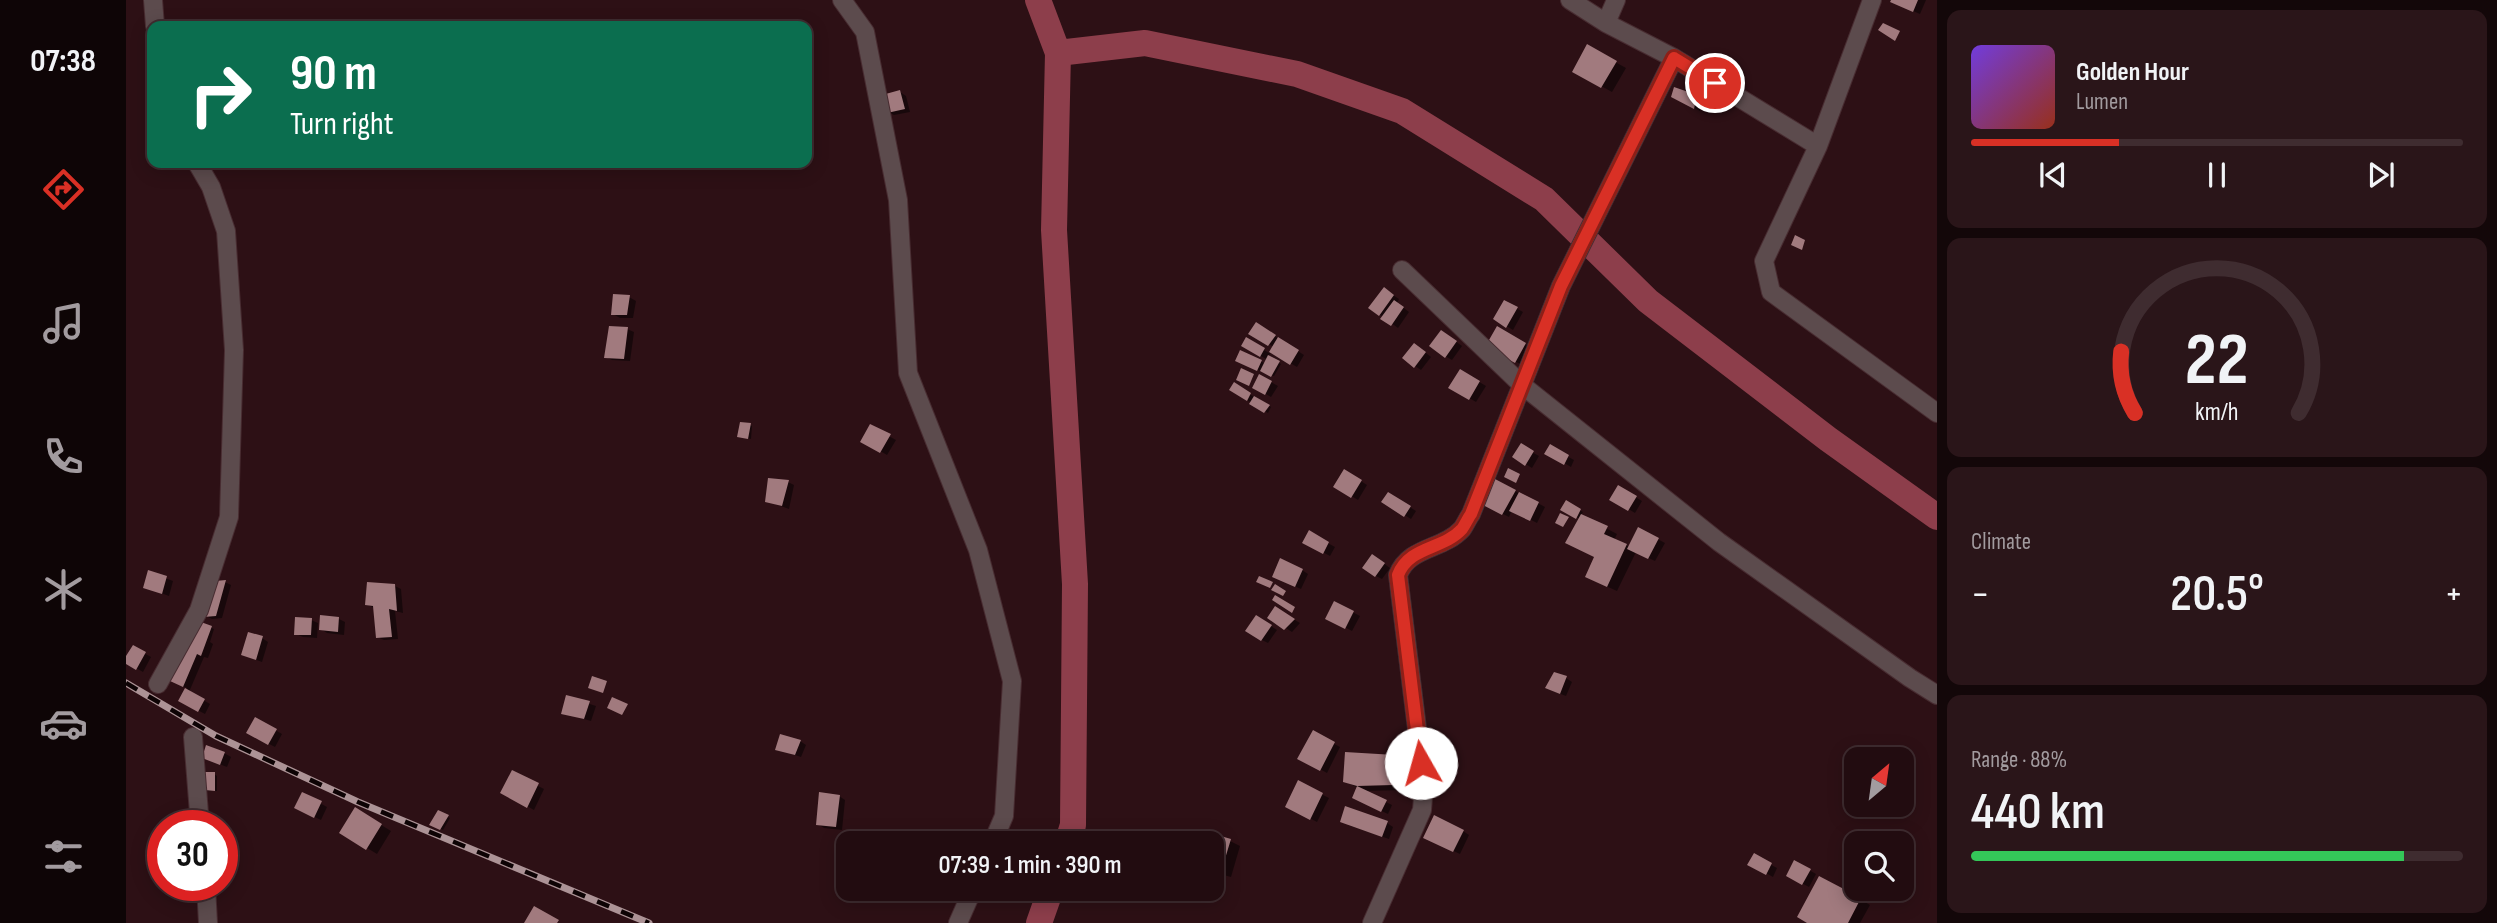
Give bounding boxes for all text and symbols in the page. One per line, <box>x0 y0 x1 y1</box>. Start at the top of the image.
text: 07:38 <box>30 42 96 81</box>
text: 90 m <box>290 45 377 104</box>
icon: right <box>175 49 266 140</box>
pin <box>1685 53 1745 113</box>
text: Golden Hour <box>2076 57 2189 88</box>
icon: arrive <box>1696 64 1734 102</box>
text: Lumen <box>2076 88 2128 116</box>
text: Turn right <box>290 105 394 144</box>
icon: previous <box>2034 156 2072 194</box>
icon: pause <box>2198 156 2236 194</box>
icon: next <box>2362 156 2400 194</box>
icon: directions <box>39 165 88 214</box>
icon: music <box>39 299 88 348</box>
text: 22 <box>2185 318 2249 406</box>
text: km/h <box>2195 397 2239 428</box>
icon: phone <box>39 432 88 481</box>
text: Climate <box>1971 528 2031 556</box>
text: 20.5° <box>2170 563 2264 626</box>
icon: climate <box>39 565 88 614</box>
text: − <box>1971 572 1990 617</box>
text: + <box>2444 572 2463 617</box>
icon: car <box>39 699 88 748</box>
position arrow <box>1384 726 1458 800</box>
text: Range · 88% <box>1971 746 2067 774</box>
north arrow <box>1844 747 1914 817</box>
map controls <box>1844 747 1914 901</box>
text: 440 km <box>1971 781 2105 844</box>
speed limit sign: 30 <box>147 810 238 901</box>
button: search <box>1844 831 1914 901</box>
icon: filters <box>39 832 88 881</box>
text: 07:39 · 1 min · 390 m <box>938 850 1122 881</box>

